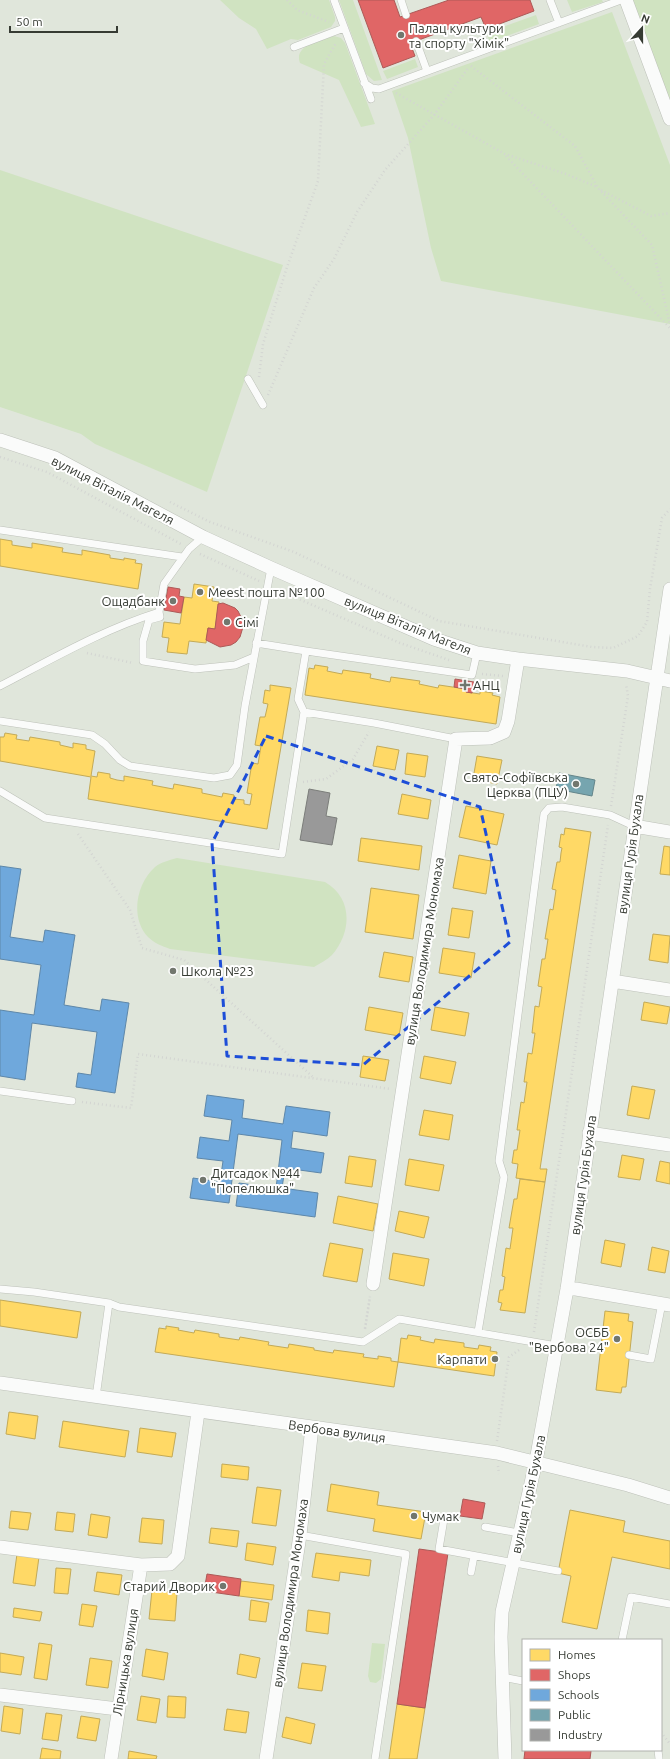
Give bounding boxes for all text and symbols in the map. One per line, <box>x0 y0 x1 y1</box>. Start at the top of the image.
scale bar <box>10 8 117 34</box>
north arrow <box>622 8 662 48</box>
text: N <box>640 12 652 26</box>
text: 50 m <box>16 15 43 28</box>
place label: Палац культури та спорту "Хімік" <box>409 21 509 50</box>
marker: Палац культури та спорту "Хімік" <box>396 30 406 40</box>
street label: вулиця Віталія Магеля <box>49 453 177 527</box>
place label: Meest пошта №100 <box>208 585 325 599</box>
marker: Meest пошта №100 <box>195 587 205 597</box>
street label: вулиця Віталія Магеля <box>342 593 474 657</box>
place label: Ощадбанк <box>101 594 165 608</box>
marker: Ощадбанк <box>168 596 178 606</box>
place label: Сімі <box>235 615 259 629</box>
marker: Сімі <box>222 617 232 627</box>
place label: АНЦ <box>473 678 500 692</box>
marker: АНЦ <box>460 680 470 690</box>
place label: Свято-Софіївська Церква (ПЦУ) <box>463 770 568 800</box>
marker: Свято-Софіївська Церква (ПЦУ) <box>571 779 581 789</box>
street label: вулиця Гурія Бухала <box>615 793 645 915</box>
street label: вулиця Володимира Мономаха <box>402 856 446 1046</box>
place label: Школа №23 <box>181 964 254 978</box>
marker: Школа №23 <box>168 966 178 976</box>
street label: вулиця Гурія Бухала <box>568 1114 598 1236</box>
place label: Дитсадок №44 "Попелюшка" <box>211 1166 300 1195</box>
marker: Дитсадок №44 "Попелюшка" <box>198 1175 208 1185</box>
place label: ОСББ "Вербова 24" <box>529 1325 609 1354</box>
marker: ОСББ "Вербова 24" <box>612 1334 622 1344</box>
place label: Карпати <box>437 1352 487 1366</box>
marker: Карпати <box>490 1354 500 1364</box>
street label: Вербова вулиця <box>287 1417 387 1445</box>
street label: вулиця Гурія Бухала <box>509 1433 547 1555</box>
street label: вулиця Володимира Мономаха <box>270 1498 310 1688</box>
place label: Чумак <box>422 1509 459 1523</box>
marker: Чумак <box>409 1511 419 1521</box>
place label: Старий Дворик <box>123 1579 215 1593</box>
marker: Старий Дворик <box>218 1581 228 1591</box>
street label: Лірницька вулиця <box>110 1607 140 1717</box>
legend <box>522 1639 662 1751</box>
text: Homes <box>558 1648 596 1661</box>
text: Shops <box>558 1668 590 1681</box>
text: Schools <box>558 1688 599 1701</box>
text: Public <box>558 1708 591 1721</box>
text: Industry <box>558 1728 603 1741</box>

